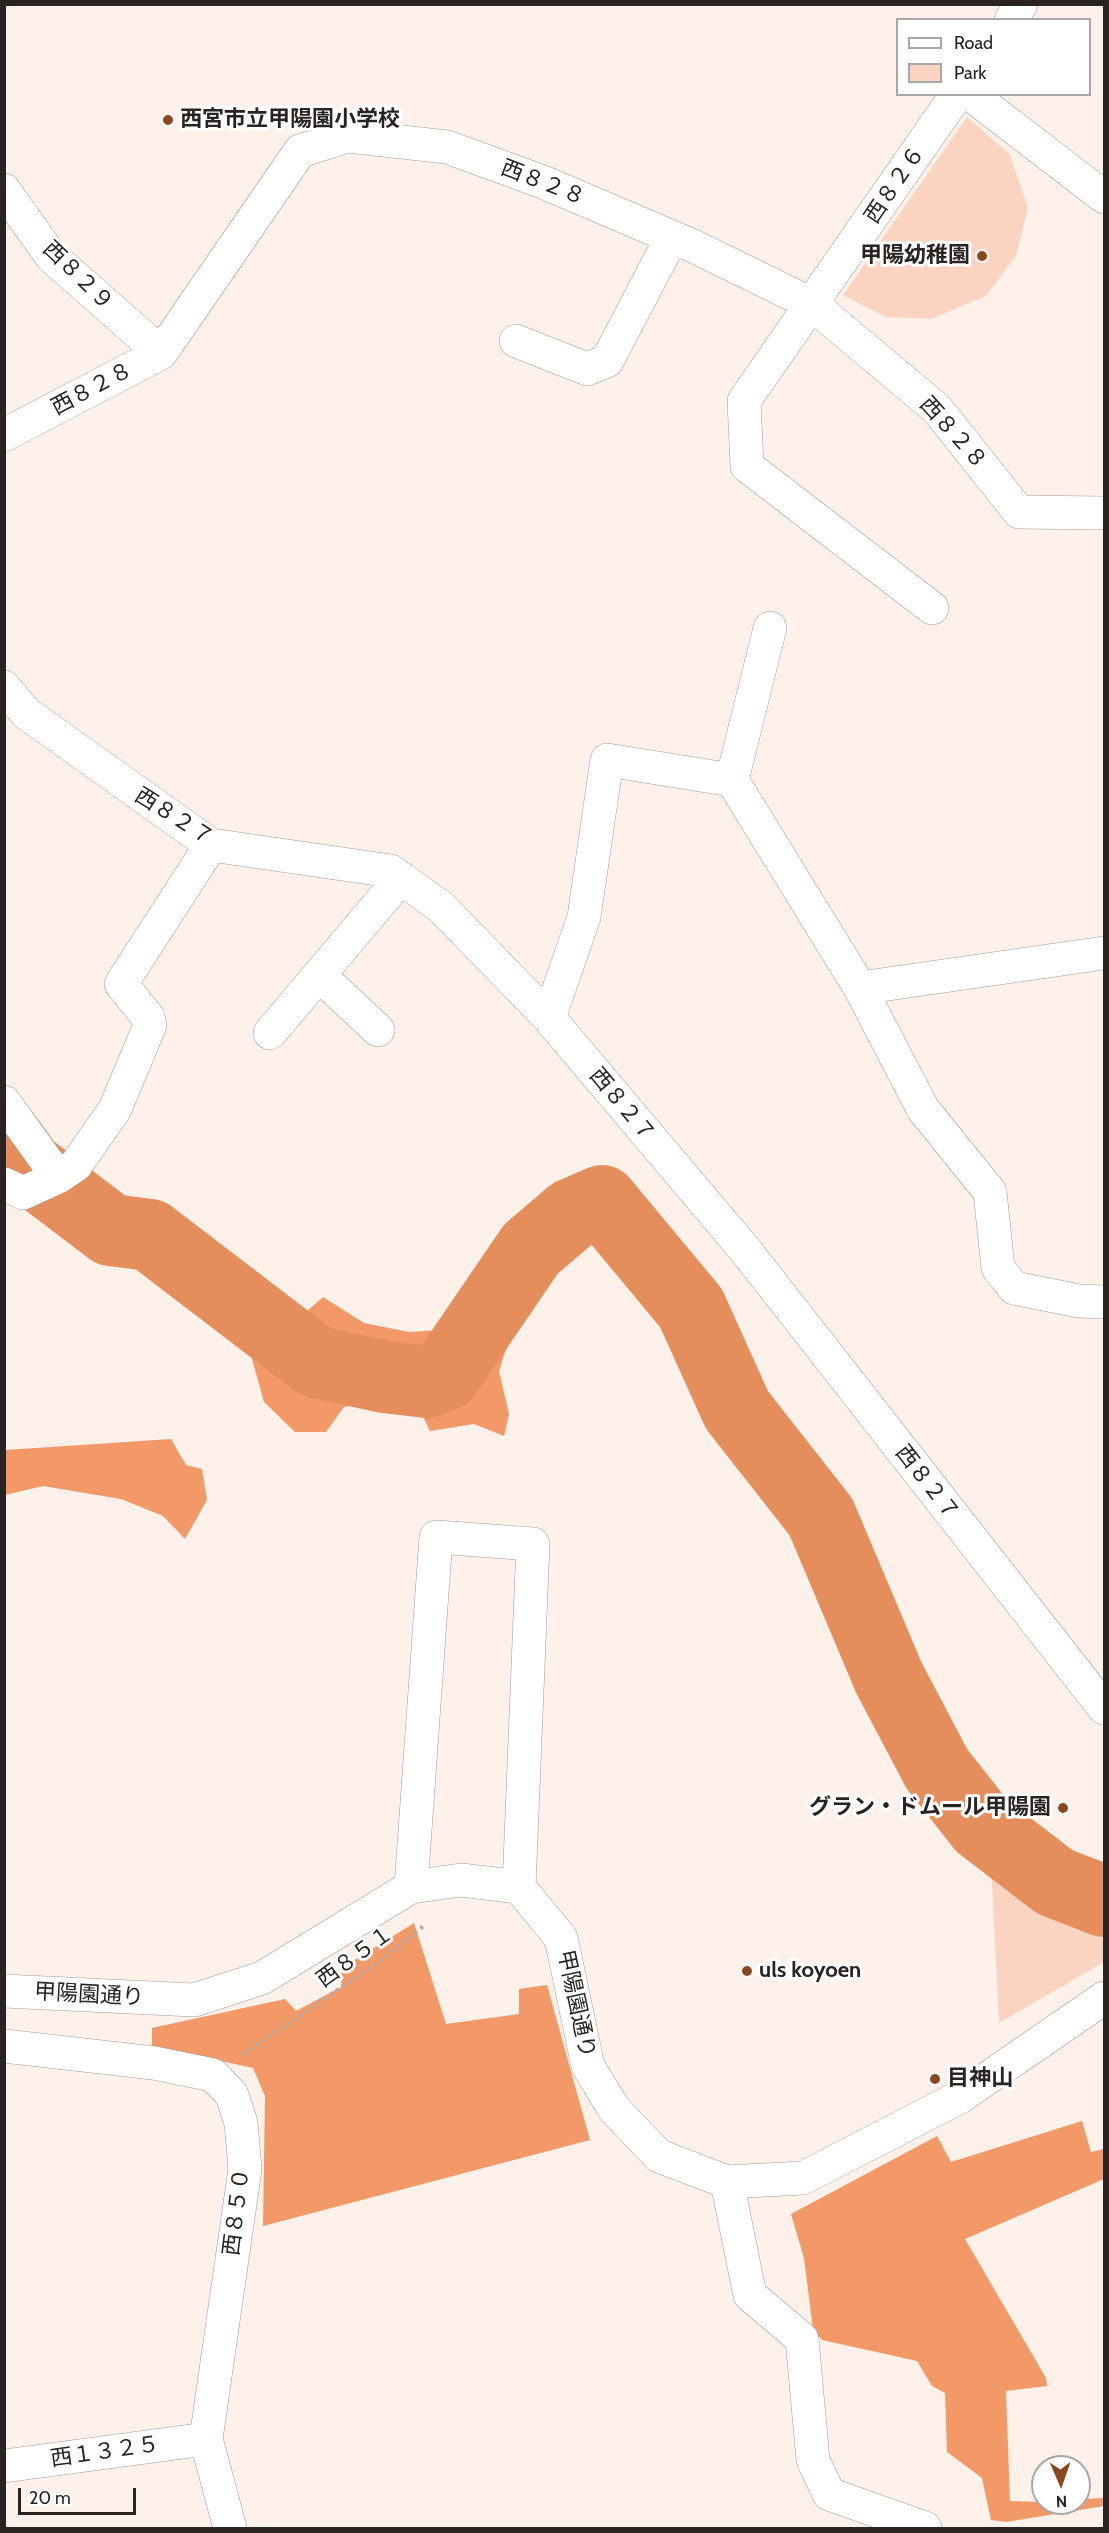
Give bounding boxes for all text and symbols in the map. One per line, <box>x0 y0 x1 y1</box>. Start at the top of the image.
legend <box>896 18 1091 96</box>
text: Road <box>954 32 993 54</box>
text: Park <box>954 62 986 84</box>
place label: 西宮市立甲陽園小学校 <box>180 107 400 133</box>
marker: 西宮市立甲陽園小学校 <box>161 113 175 127</box>
street label: 西８２６ <box>859 141 931 229</box>
street label: 西８２８ <box>497 155 589 211</box>
street label: 西８２９ <box>37 236 119 316</box>
place label: 甲陽幼稚園 <box>860 243 970 269</box>
marker: 甲陽幼稚園 <box>975 249 989 263</box>
street label: 西８２８ <box>47 357 137 421</box>
street label: 西８２８ <box>914 391 992 475</box>
street label: 西８２７ <box>130 782 218 852</box>
street label: 西８２７ <box>584 1063 660 1147</box>
street label: 西８２７ <box>890 1440 964 1526</box>
place label: グラン・ドムール甲陽園 <box>809 1795 1051 1821</box>
marker: グラン・ドムール甲陽園 <box>1056 1801 1070 1815</box>
street label: 西８５１ <box>312 1920 398 1994</box>
street label: 甲陽園通り <box>552 1947 600 2061</box>
place label: uls koyoen <box>759 1958 861 1984</box>
marker: uls koyoen <box>740 1964 754 1978</box>
street label: 甲陽園通り <box>33 1979 145 2011</box>
place label: 目神山 <box>947 2066 1013 2092</box>
marker: 目神山 <box>928 2072 942 2086</box>
street label: 西８５０ <box>219 2167 255 2257</box>
street label: 西１３２５ <box>49 2431 161 2473</box>
north arrow <box>1031 2455 1091 2515</box>
scale bar <box>21 2476 140 2514</box>
text: 20 m <box>29 2487 71 2509</box>
text: N <box>1056 2492 1068 2511</box>

